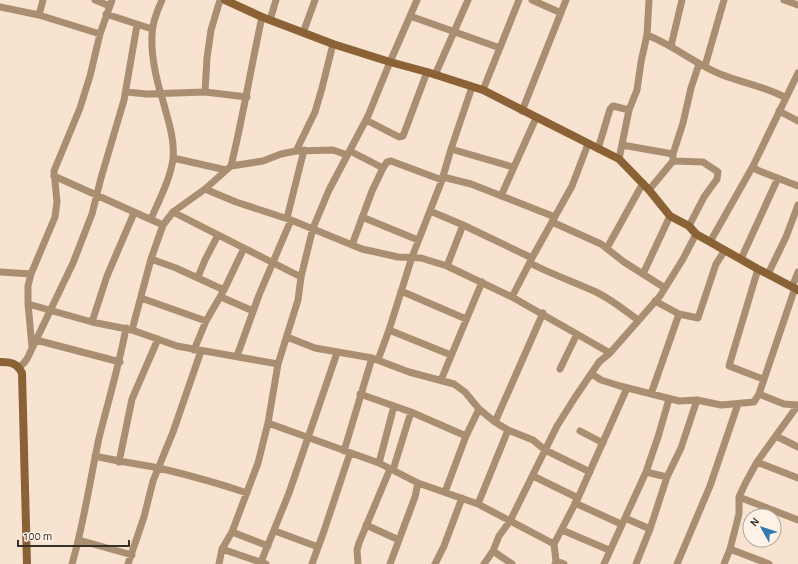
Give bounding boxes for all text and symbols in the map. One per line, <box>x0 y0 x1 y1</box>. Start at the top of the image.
north arrow <box>742 508 782 548</box>
text: N <box>748 516 761 528</box>
scale bar <box>18 522 129 548</box>
text: 100 m <box>24 530 52 542</box>

